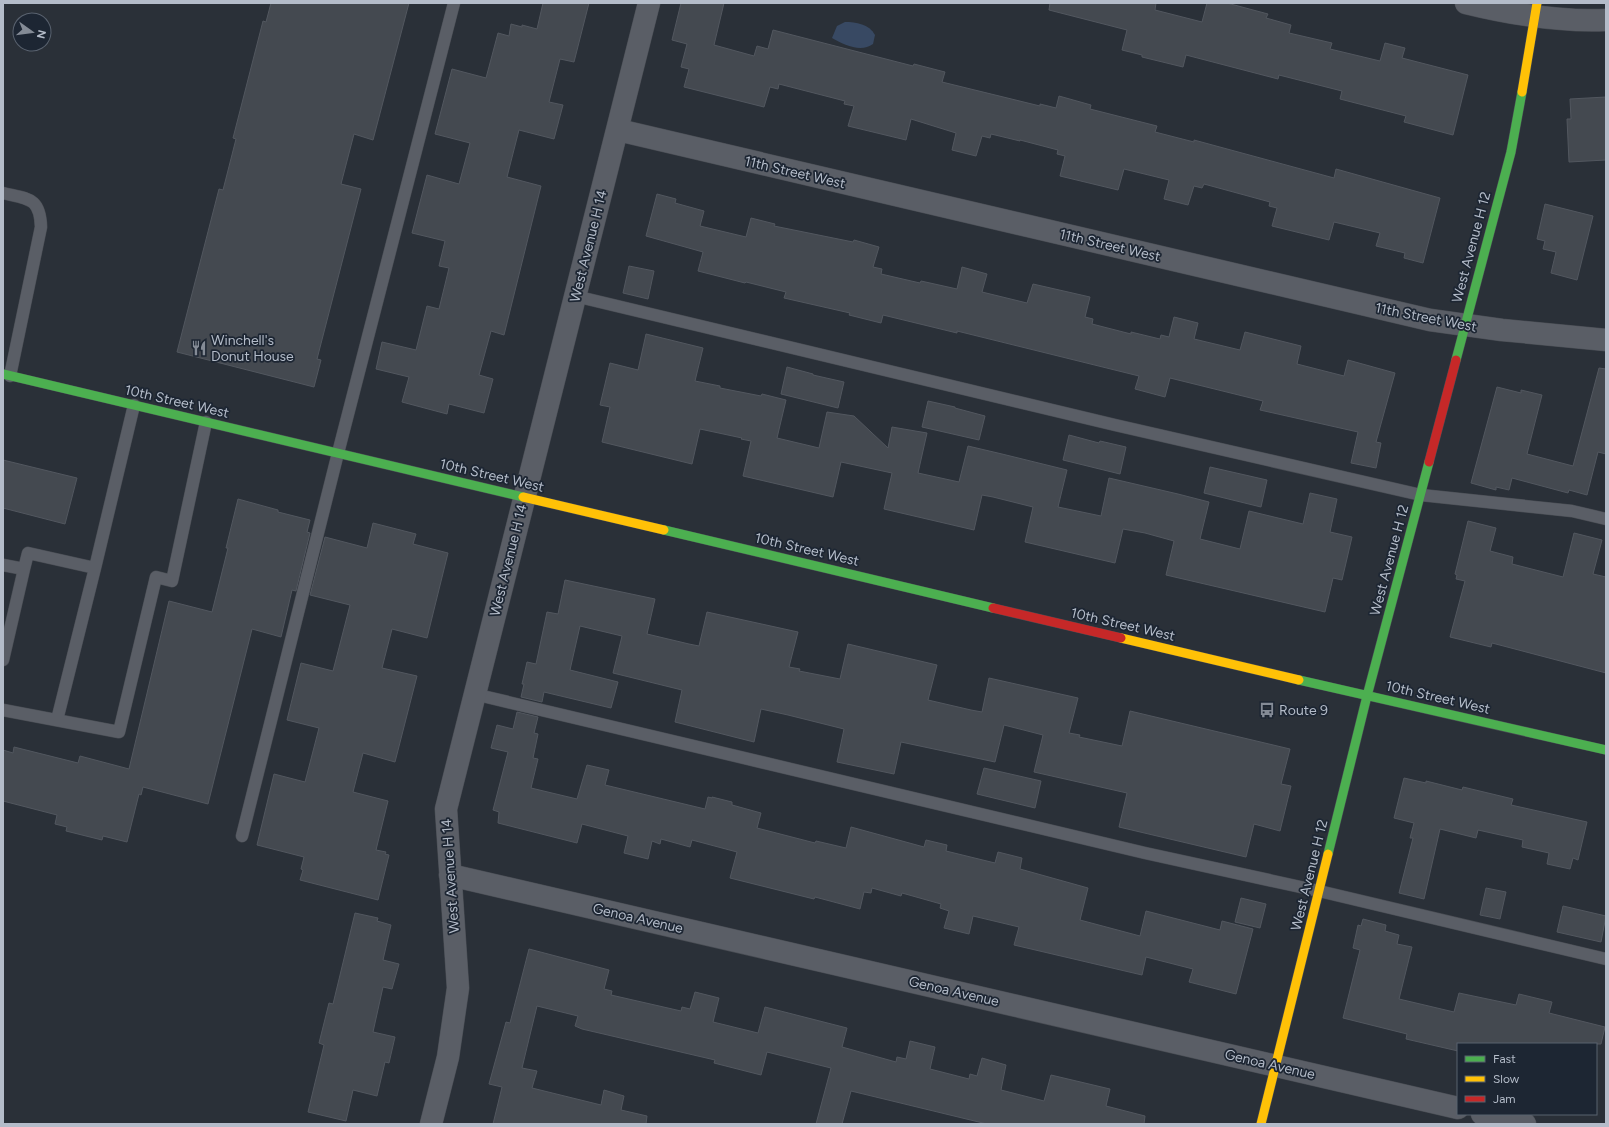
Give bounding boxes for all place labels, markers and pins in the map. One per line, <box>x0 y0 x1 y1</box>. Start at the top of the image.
place label: Winchell's Donut House <box>211 332 294 365</box>
restaurant icon: Winchell's Donut House <box>190 339 208 357</box>
bus stop icon: Route 9 <box>1258 701 1276 719</box>
place label: Route 9 <box>1279 702 1328 719</box>

